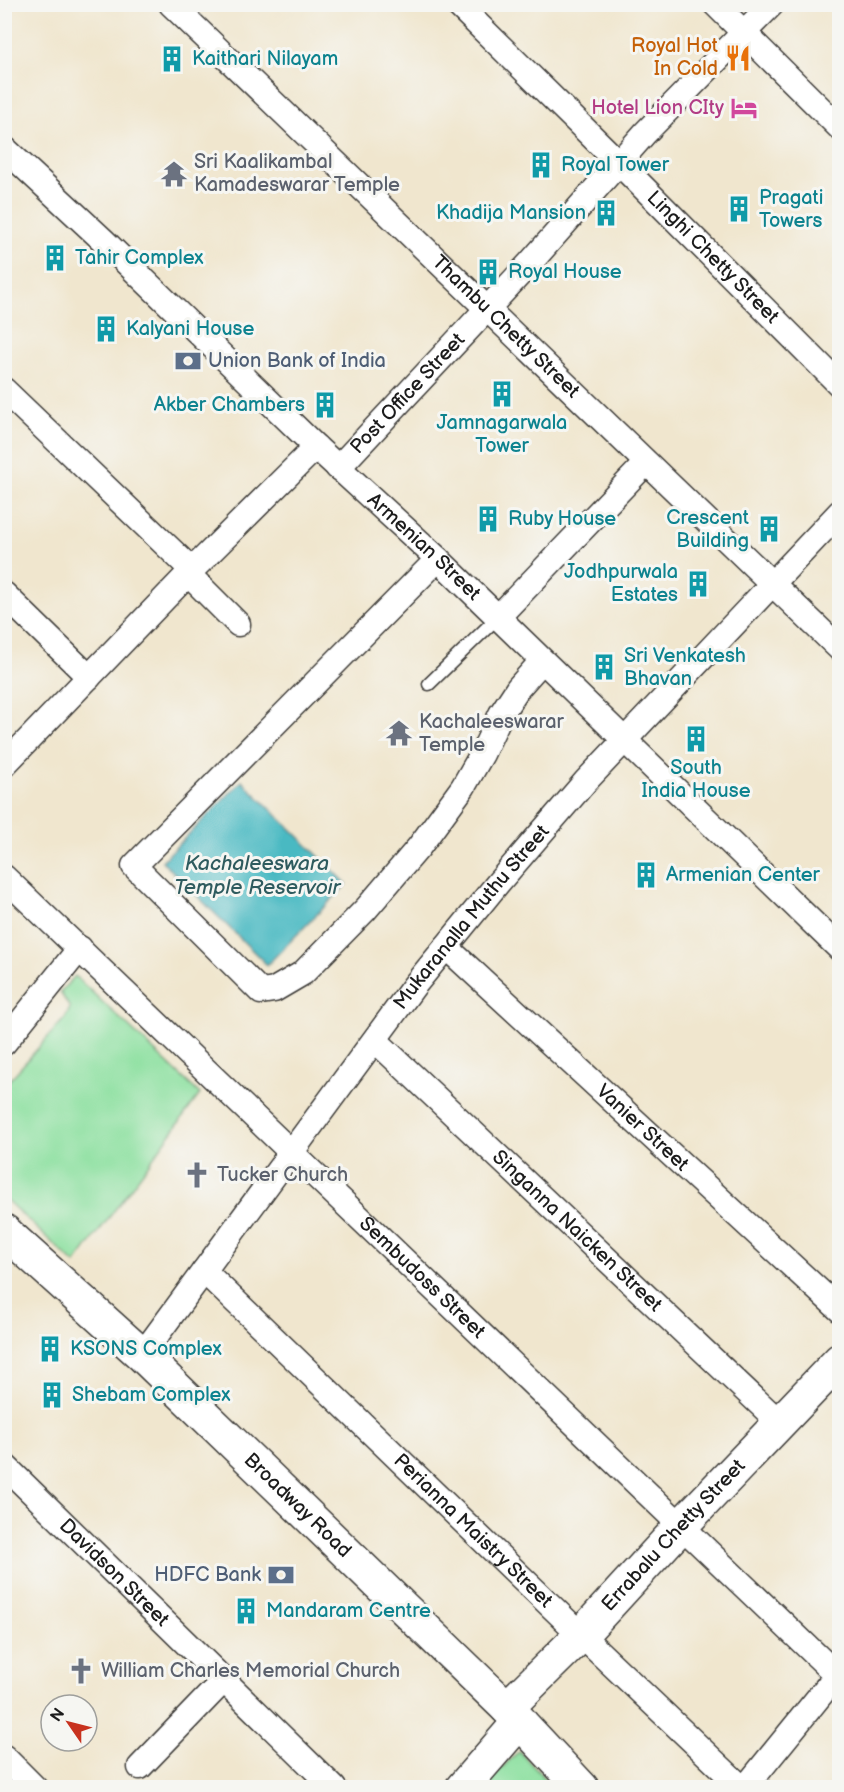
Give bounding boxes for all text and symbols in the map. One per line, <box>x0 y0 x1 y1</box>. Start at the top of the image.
place label: Royal Hot In Cold <box>631 34 718 81</box>
restaurant icon: Royal Hot In Cold <box>723 43 753 73</box>
building icon: Kaithari Nilayam <box>157 44 187 74</box>
place label: Kaithari Nilayam <box>192 47 338 71</box>
hotel icon: Hotel Lion CIty <box>729 93 759 123</box>
place label: Hotel Lion CIty <box>591 96 724 120</box>
place label: Sri Kaalikambal Kamadeswarar Temple <box>194 150 400 197</box>
building icon: Royal Tower <box>526 150 556 180</box>
place label: Royal Tower <box>561 153 670 177</box>
temple icon: Sri Kaalikambal Kamadeswarar Temple <box>159 159 189 189</box>
street label: Linghi Chetty Street <box>642 186 784 329</box>
place label: Pragati Towers <box>759 186 823 233</box>
building icon: Pragati Towers <box>724 194 754 224</box>
building icon: Khadija Mansion <box>591 198 621 228</box>
place label: Khadija Mansion <box>436 201 586 225</box>
building icon: Tahir Complex <box>40 243 70 273</box>
place label: Tahir Complex <box>75 246 204 270</box>
street label: Thambu Chetty Street <box>427 250 584 403</box>
building icon: Royal House <box>473 257 503 287</box>
place label: Royal House <box>508 260 622 284</box>
building icon: Kalyani House <box>91 314 121 344</box>
place label: Kalyani House <box>126 317 254 341</box>
street label: Post Office Street <box>345 328 470 459</box>
bank icon: Union Bank of India <box>173 346 203 376</box>
place label: Union Bank of India <box>208 349 386 373</box>
building icon: Jamnagarwala Tower <box>487 379 517 409</box>
building icon: Akber Chambers <box>310 390 340 420</box>
place label: Akber Chambers <box>154 393 305 417</box>
place label: Jamnagarwala Tower <box>437 411 567 458</box>
street label: Armenian Street <box>362 488 485 606</box>
building icon: Ruby House <box>473 504 503 534</box>
place label: Crescent Building <box>666 506 749 553</box>
place label: Ruby House <box>508 507 616 531</box>
building icon: Crescent Building <box>754 514 784 544</box>
place label: Jodhpurwala Estates <box>564 560 678 607</box>
building icon: Jodhpurwala Estates <box>683 569 713 599</box>
place label: Sri Venkatesh Bhavan <box>624 644 746 691</box>
building icon: Sri Venkatesh Bhavan <box>589 652 619 682</box>
place label: Kachaleeswarar Temple <box>419 710 565 757</box>
temple icon: Kachaleeswarar Temple <box>384 718 414 748</box>
building icon: South India House <box>681 724 711 754</box>
place label: South India House <box>641 756 751 803</box>
street label: Mukaranalla Muthu Street <box>389 820 555 1014</box>
water label: Kachaleeswara Temple Reservoir <box>174 851 341 900</box>
building icon: Armenian Center <box>631 860 661 890</box>
place label: Armenian Center <box>666 863 821 887</box>
street label: Vanier Street <box>591 1079 694 1176</box>
street label: Singanna Naicken Street <box>487 1145 667 1317</box>
church icon: Tucker Church <box>182 1160 212 1190</box>
place label: Tucker Church <box>217 1163 348 1187</box>
street label: Sembudoss Street <box>354 1212 490 1343</box>
building icon: KSONS Complex <box>35 1334 65 1364</box>
place label: KSONS Complex <box>70 1337 222 1361</box>
building icon: Shebam Complex <box>37 1380 67 1410</box>
place label: Shebam Complex <box>72 1383 231 1407</box>
street label: Broadway Road <box>239 1448 356 1563</box>
street label: Perianna Maistry Street <box>389 1449 557 1613</box>
street label: Errabalu Chetty Street <box>597 1454 750 1616</box>
street label: Davidson Street <box>54 1514 174 1632</box>
bank icon: HDFC Bank <box>266 1560 296 1590</box>
place label: HDFC Bank <box>154 1563 261 1587</box>
building icon: Mandaram Centre <box>231 1596 261 1626</box>
place label: Mandaram Centre <box>266 1599 431 1623</box>
church icon: William Charles Memorial Church <box>66 1656 96 1686</box>
place label: William Charles Memorial Church <box>101 1659 400 1683</box>
north arrow <box>39 1693 99 1753</box>
text: N <box>47 1705 69 1726</box>

